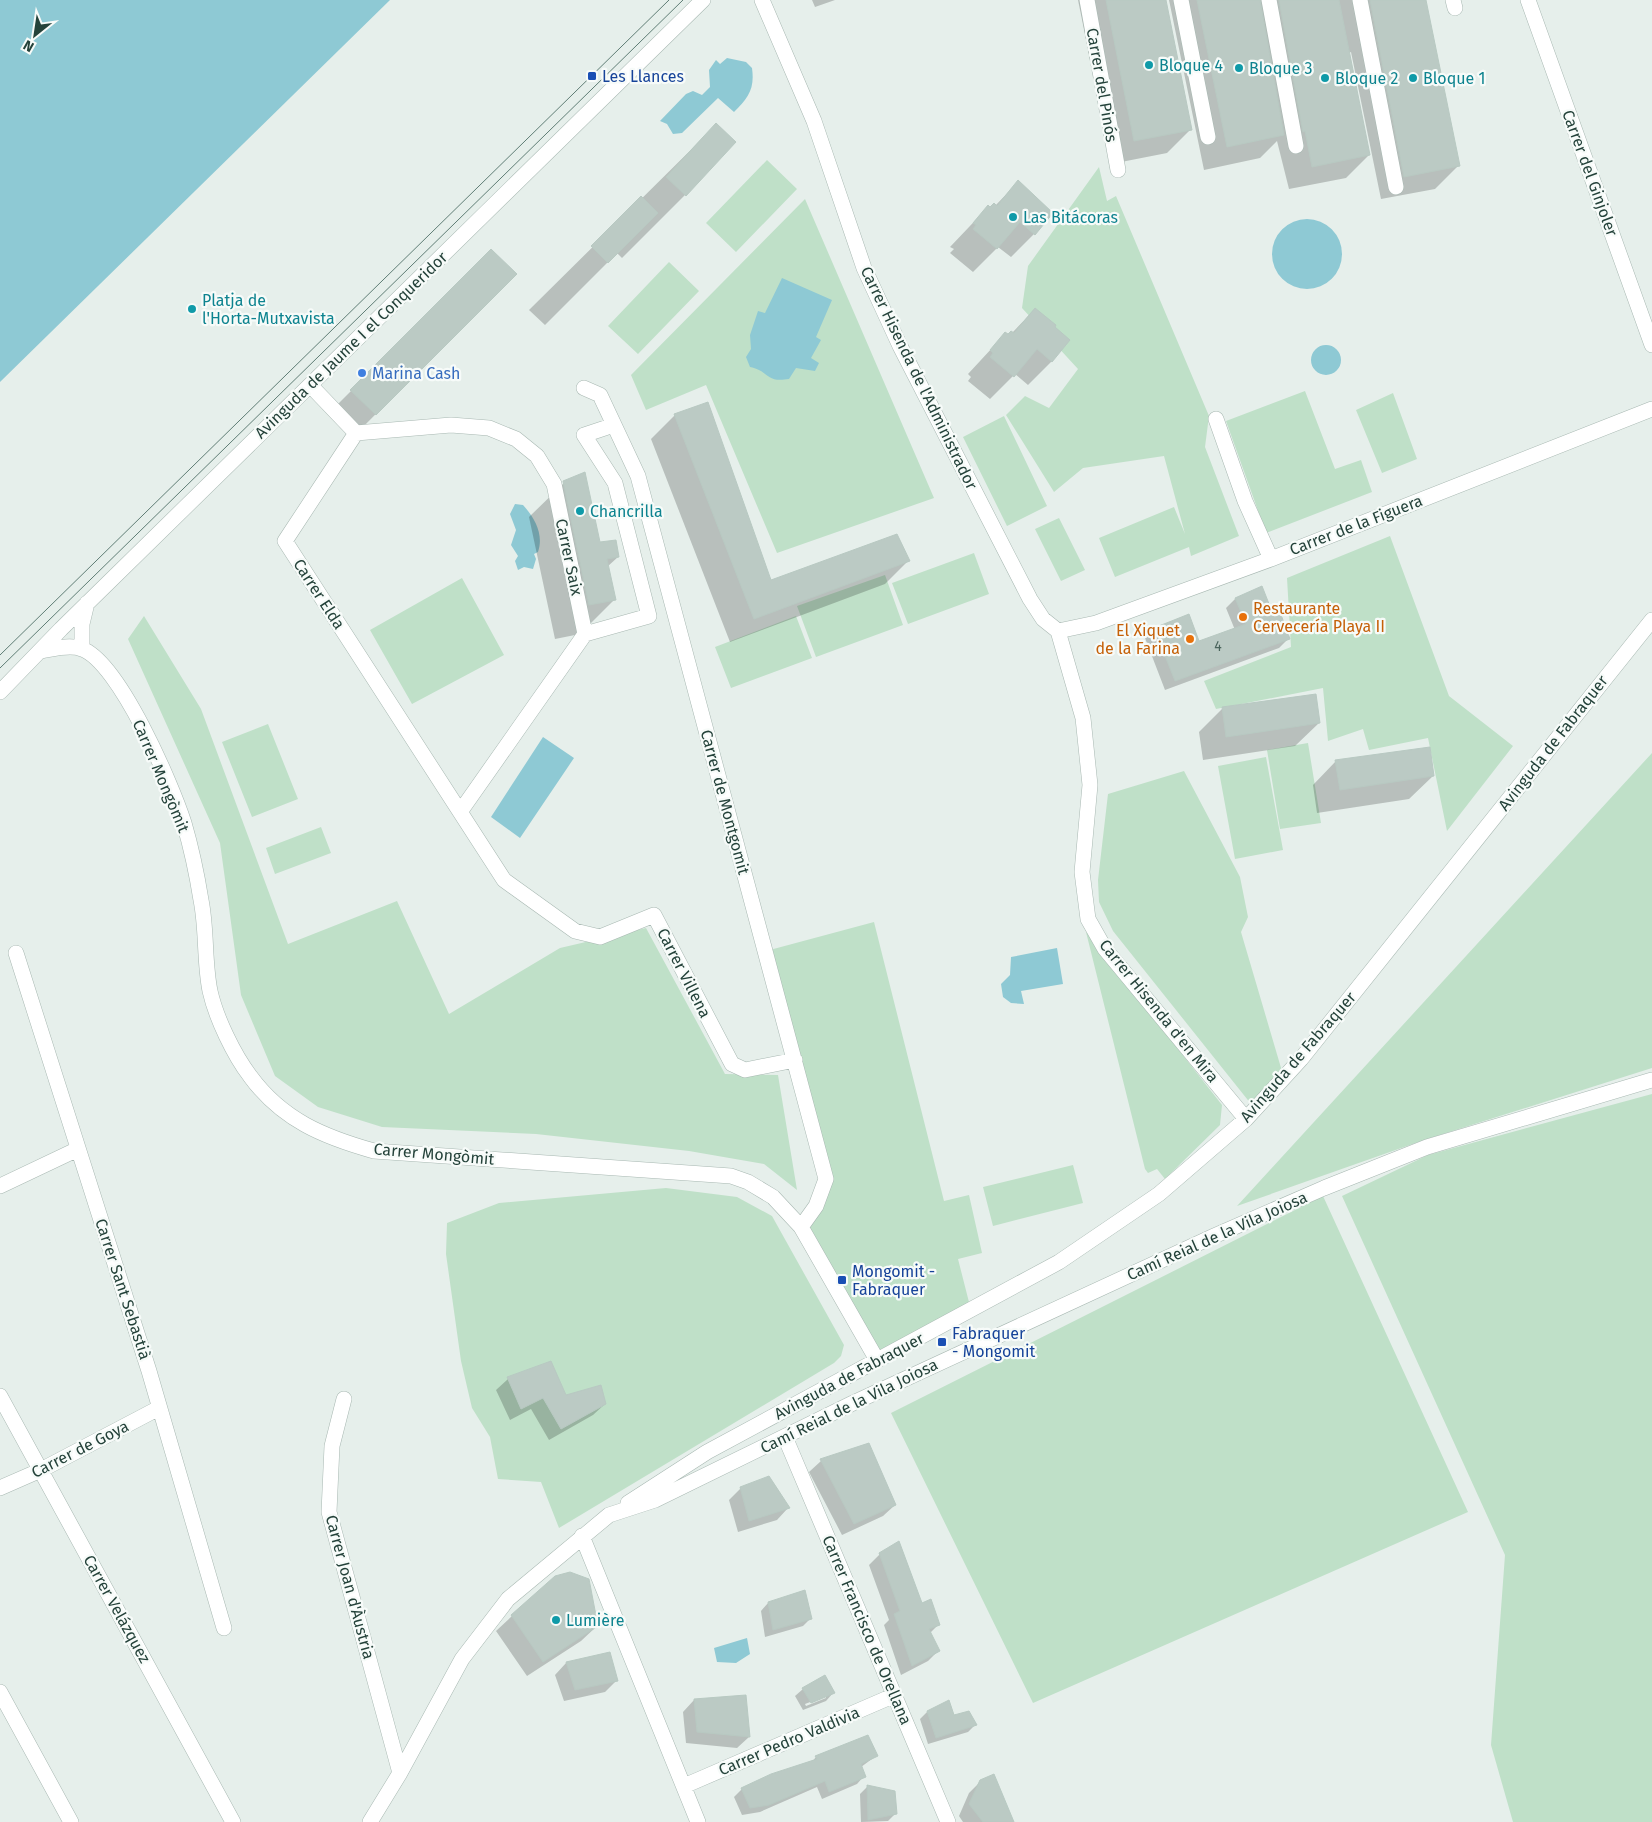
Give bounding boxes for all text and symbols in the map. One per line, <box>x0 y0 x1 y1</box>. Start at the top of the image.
north arrow <box>10 10 60 60</box>
street label: Carrer del Pinós <box>1083 26 1121 144</box>
text: N <box>20 36 37 56</box>
place label: Bloque 4 <box>1159 56 1224 75</box>
marker: Bloque 4 <box>1143 59 1155 71</box>
place label: Bloque 3 <box>1249 59 1313 78</box>
marker: Bloque 3 <box>1233 62 1245 74</box>
place label: Les Llances <box>602 67 684 86</box>
place label: Bloque 2 <box>1335 69 1399 88</box>
place label: Bloque 1 <box>1423 69 1485 88</box>
marker: Les Llances <box>586 70 598 82</box>
marker: Bloque 2 <box>1319 72 1331 84</box>
marker: Bloque 1 <box>1407 72 1419 84</box>
street label: Carrer del Ginjoler <box>1558 107 1622 240</box>
place label: Las Bitácoras <box>1023 208 1118 227</box>
marker: Las Bitácoras <box>1007 211 1019 223</box>
street label: Avinguda de Jaume I el Conqueridor <box>251 247 452 442</box>
street label: Carrer Hisenda de l'Administrador <box>857 264 982 493</box>
place label: Platja de l'Horta-Mutxavista <box>202 291 335 328</box>
marker: Platja de l'Horta-Mutxavista <box>186 303 198 315</box>
place label: Marina Cash <box>372 364 460 383</box>
marker: Marina Cash <box>356 367 368 379</box>
street label: Carrer de la Figuera <box>1287 491 1425 559</box>
place label: Chancrilla <box>590 502 663 521</box>
marker: Chancrilla <box>574 505 586 517</box>
street label: Carrer Saix <box>552 517 586 597</box>
street label: Carrer Elda <box>289 555 349 633</box>
place label: Restaurante Cervecería Playa II <box>1253 599 1385 636</box>
marker: Restaurante Cervecería Playa II <box>1237 611 1249 623</box>
place label: El Xiquet de la Farina <box>1096 621 1180 658</box>
marker: El Xiquet de la Farina <box>1184 633 1196 645</box>
house number: 4 <box>1214 638 1222 655</box>
street label: Avinguda de Fabraquer <box>1494 671 1612 815</box>
street label: Carrer Mongòmit <box>129 717 193 836</box>
street label: Carrer de Montgomit <box>697 728 754 877</box>
street label: Carrer Villena <box>653 925 715 1021</box>
street label: Carrer Hisenda d'en Mira <box>1095 936 1223 1086</box>
street label: Avinguda de Fabraquer <box>1236 987 1360 1126</box>
street label: Carrer Mongòmit <box>373 1139 495 1169</box>
street label: Camí Reial de la Vila Joiosa <box>1124 1188 1310 1284</box>
street label: Carrer Sant Sebastià <box>91 1216 155 1362</box>
place label: Mongomit - Fabraquer <box>852 1262 935 1299</box>
marker: Mongomit - Fabraquer <box>836 1274 848 1286</box>
place label: Fabraquer - Mongomit <box>952 1324 1035 1361</box>
street label: Avinguda de Fabraquer <box>771 1328 928 1424</box>
marker: Fabraquer - Mongomit <box>936 1336 948 1348</box>
street label: Camí Reial de la Vila Joiosa <box>757 1355 941 1457</box>
street label: Carrer de Goya <box>28 1416 132 1482</box>
street label: Carrer Joan d'Àustria <box>322 1513 379 1661</box>
street label: Carrer Francisco de Orellana <box>818 1532 916 1728</box>
street label: Carrer Velázquez <box>80 1552 154 1666</box>
place label: Lumière <box>566 1611 624 1630</box>
marker: Lumière <box>550 1614 562 1626</box>
street label: Carrer Pedro Valdivia <box>716 1703 862 1779</box>

